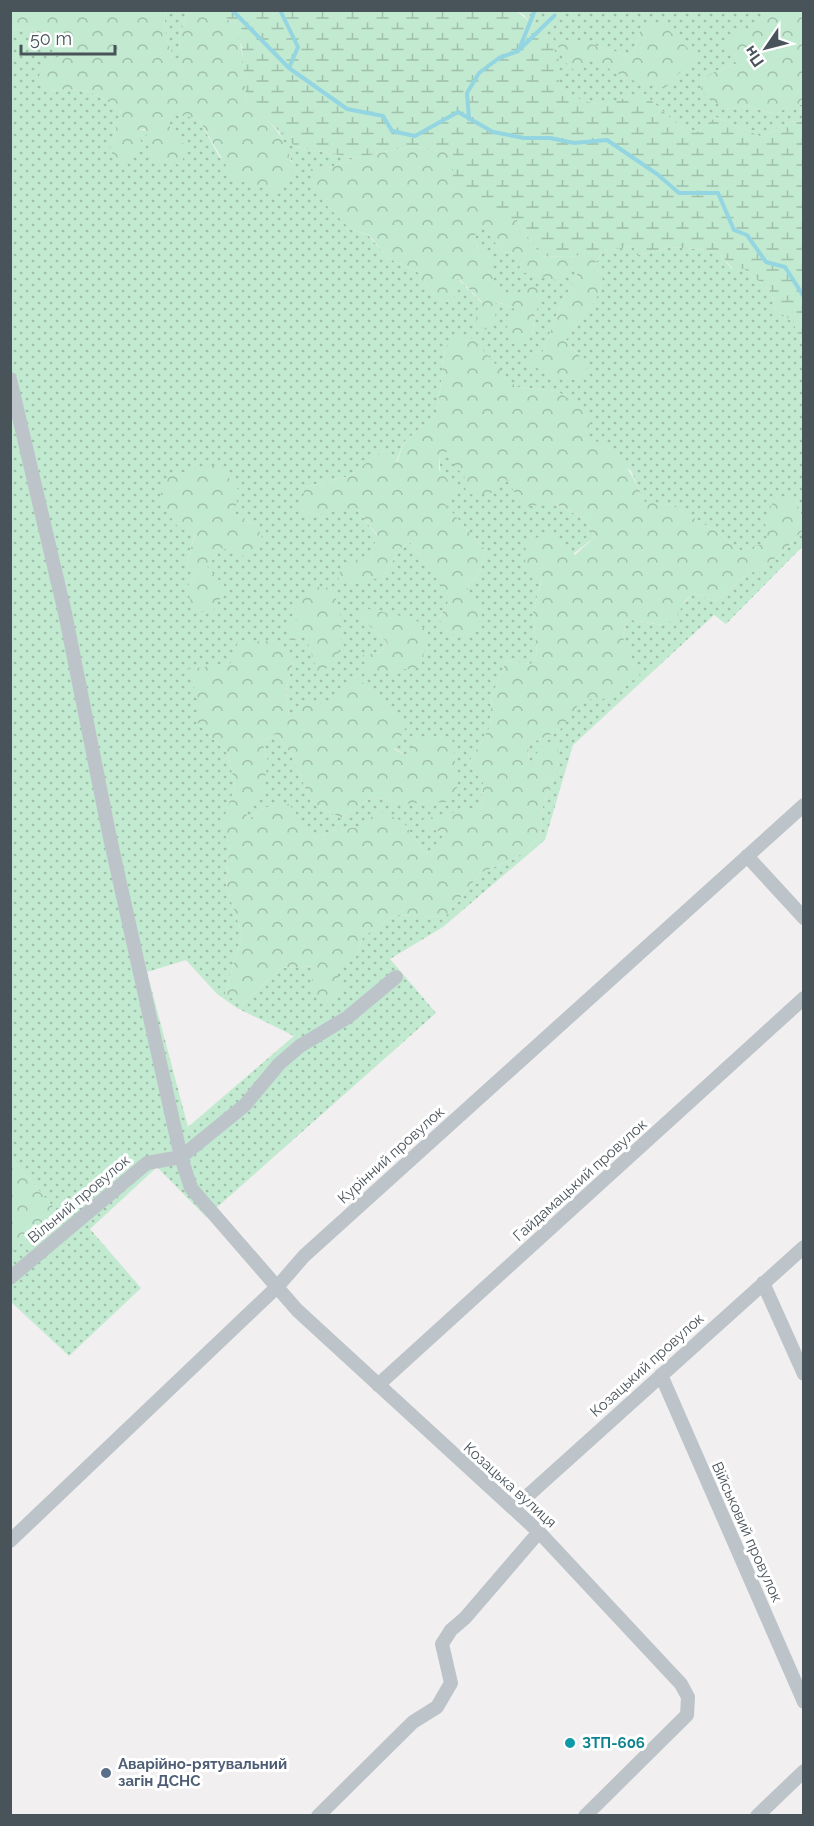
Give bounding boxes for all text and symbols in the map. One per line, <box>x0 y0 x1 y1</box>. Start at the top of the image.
scale bar <box>21 18 116 56</box>
north arrow <box>736 18 796 78</box>
text: 50 m <box>30 28 72 49</box>
text: Пн <box>740 42 768 70</box>
street label: Курінний провулок <box>334 1102 448 1207</box>
street label: Гайдамацький провулок <box>509 1115 651 1245</box>
street label: Вільний провулок <box>24 1151 134 1247</box>
street label: Козацький провулок <box>586 1309 708 1421</box>
street label: Козацька вулиця <box>460 1439 560 1531</box>
street label: Військовий провулок <box>708 1459 786 1605</box>
place label: ЗТП-606 <box>582 1734 645 1752</box>
marker: ЗТП-606 <box>563 1736 577 1750</box>
place label: Аварійно-рятувальний загін ДСНС <box>118 1755 287 1790</box>
marker: Аварійно-рятувальний загін ДСНС <box>99 1766 113 1780</box>

